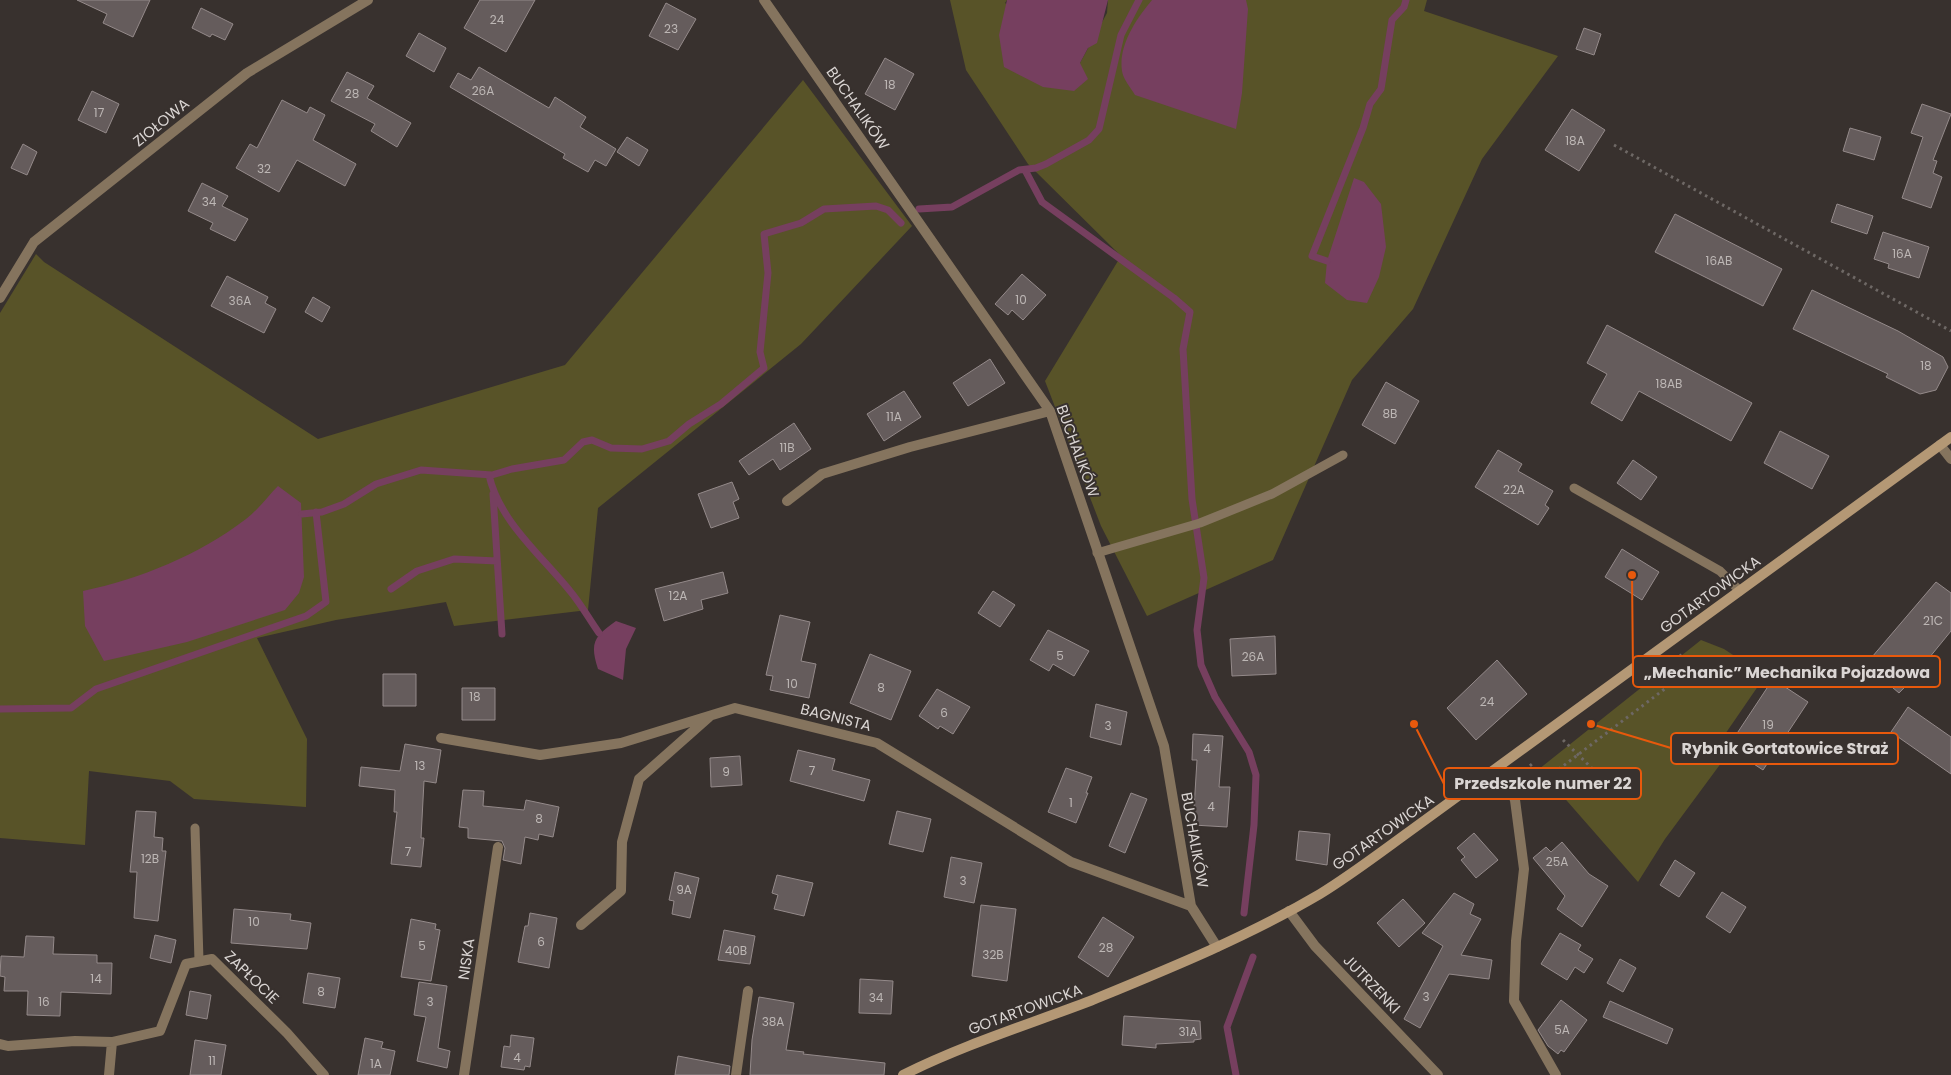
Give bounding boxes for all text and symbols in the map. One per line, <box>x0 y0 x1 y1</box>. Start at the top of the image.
house number: 24 <box>490 11 505 28</box>
house number: 23 <box>664 20 678 37</box>
street label: BUCHALIKÓW <box>822 62 895 154</box>
house number: 18 <box>884 76 896 93</box>
house number: 26A <box>472 82 494 99</box>
house number: 28 <box>345 85 359 102</box>
street label: ZIOŁOWA <box>128 93 194 151</box>
house number: 17 <box>94 104 105 121</box>
house number: 18A <box>1565 132 1585 149</box>
house number: 32 <box>257 160 271 177</box>
house number: 34 <box>202 193 217 210</box>
house number: 16A <box>1892 245 1912 262</box>
house number: 16AB <box>1706 252 1732 269</box>
house number: 10 <box>1015 291 1027 308</box>
house number: 36A <box>229 292 251 309</box>
house number: 18 <box>1920 357 1932 374</box>
house number: 18AB <box>1656 375 1682 392</box>
street label: BUCHALIKÓW <box>1052 402 1105 500</box>
house number: 8B <box>1383 405 1397 422</box>
house number: 11A <box>886 408 902 425</box>
house number: 11B <box>779 439 795 456</box>
house number: 22A <box>1503 481 1525 498</box>
street label: GOTARTOWICKA <box>1655 550 1765 638</box>
house number: 12A <box>669 587 687 604</box>
house number: 21C <box>1923 612 1943 629</box>
house number: 5 <box>1056 647 1064 664</box>
house number: 26A <box>1242 648 1264 665</box>
callout: „Mechanic” Mechanika Pojazdowa <box>1633 656 1940 687</box>
text: „Mechanic” Mechanika Pojazdowa <box>1644 661 1930 684</box>
house number: 10 <box>786 675 798 692</box>
house number: 8 <box>877 679 885 696</box>
house number: 18 <box>469 688 481 705</box>
house number: 24 <box>1480 693 1495 710</box>
street label: BAGNISTA <box>798 698 874 736</box>
house number: 6 <box>940 704 948 721</box>
house number: 19 <box>1762 716 1774 733</box>
house number: 3 <box>1104 717 1112 734</box>
callout: Rybnik Gortatowice Straż <box>1671 733 1898 764</box>
text: Rybnik Gortatowice Straż <box>1682 737 1889 760</box>
house number: 4 <box>1203 740 1211 757</box>
house number: 13 <box>415 757 425 774</box>
house number: 7 <box>809 762 816 779</box>
house number: 9 <box>722 763 730 780</box>
callout: Przedszkole numer 22 <box>1444 768 1641 799</box>
text: Przedszkole numer 22 <box>1454 772 1632 795</box>
street label: GOTARTOWICKA <box>1328 789 1438 875</box>
street label: BUCHALIKÓW <box>1176 790 1214 890</box>
house number: 1 <box>1069 794 1073 811</box>
house number: 4 <box>1207 798 1215 815</box>
house number: 8 <box>535 810 543 827</box>
house number: 7 <box>405 843 412 860</box>
house number: 12B <box>141 850 159 867</box>
house number: 25A <box>1546 853 1568 870</box>
house number: 3 <box>959 872 967 889</box>
house number: 9A <box>676 881 692 898</box>
house number: 10 <box>248 913 260 930</box>
house number: 6 <box>537 933 545 950</box>
house number: 5 <box>418 937 426 954</box>
street label: NISKA <box>453 937 479 981</box>
house number: 28 <box>1099 939 1113 956</box>
house number: 40B <box>725 942 747 959</box>
street label: ZAPŁOCIE <box>220 946 284 1008</box>
house number: 32B <box>982 946 1004 963</box>
street label: JUTRZENKI <box>1339 950 1405 1018</box>
house number: 14 <box>90 970 102 987</box>
street label: GOTARTOWICKA <box>965 979 1085 1039</box>
house number: 8 <box>317 983 325 1000</box>
house number: 3 <box>1422 988 1430 1005</box>
house number: 34 <box>869 989 884 1006</box>
house number: 16 <box>38 993 50 1010</box>
house number: 3 <box>426 993 434 1010</box>
house number: 38A <box>762 1013 784 1030</box>
house number: 5A <box>1554 1021 1570 1038</box>
house number: 31A <box>1179 1023 1198 1040</box>
house number: 4 <box>513 1049 521 1066</box>
house number: 11 <box>208 1052 216 1069</box>
house number: 1A <box>370 1055 382 1072</box>

